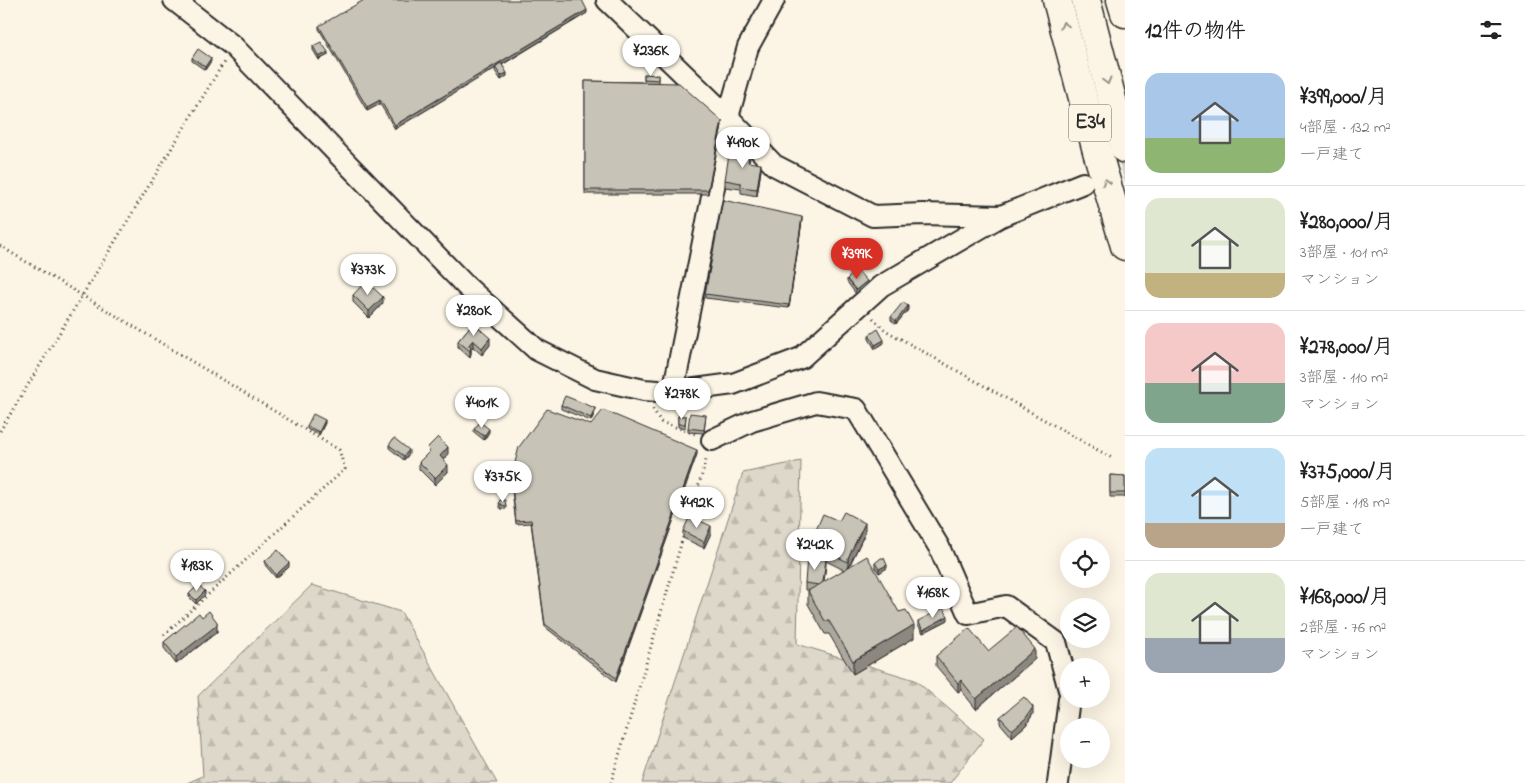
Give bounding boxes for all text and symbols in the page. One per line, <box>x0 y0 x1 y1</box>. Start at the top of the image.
icon: filters <box>1477 16 1505 44</box>
text: 12件の物件 <box>1145 17 1246 47</box>
one-way arrow <box>1059 22 1069 30</box>
pin: ¥236K <box>616 34 686 77</box>
text: ¥236K <box>633 39 669 63</box>
one-way arrow <box>1101 77 1112 86</box>
text: ¥399,000/月 <box>1300 83 1388 113</box>
icon: home <box>1185 93 1245 153</box>
road number: E34 <box>1069 105 1111 142</box>
text: 4部屋 · 132 m² <box>1300 116 1391 140</box>
pin: ¥490K <box>708 126 778 169</box>
text: ¥490K <box>727 131 759 155</box>
text: 一戸建て <box>1300 143 1364 167</box>
one-way arrow <box>1102 179 1112 187</box>
text: ¥280,000/月 <box>1300 208 1394 238</box>
icon: home <box>1185 218 1245 278</box>
pin: ¥399K <box>822 238 892 280</box>
text: 3部屋 · 101 m² <box>1300 241 1388 265</box>
text: ¥399K <box>842 242 872 266</box>
pin: ¥373K <box>333 254 403 296</box>
text: ¥373K <box>351 258 385 282</box>
text: マンション <box>1300 268 1379 292</box>
pin: ¥280K <box>439 294 509 337</box>
text: ¥280K <box>457 299 491 323</box>
text: ¥278,000/月 <box>1300 333 1394 363</box>
icon: home <box>1185 343 1245 403</box>
text: 3部屋 · 110 m² <box>1300 366 1388 390</box>
pin: ¥278K <box>647 378 717 420</box>
text: ¥278K <box>665 382 699 406</box>
pin: ¥401K <box>447 386 517 429</box>
text: ¥401K <box>466 391 498 415</box>
text: マンション <box>1300 393 1379 417</box>
text: ¥375,000/月 <box>1300 458 1396 488</box>
pin: ¥375K <box>468 460 538 503</box>
text: ¥375K <box>485 465 521 489</box>
icon: home <box>1185 468 1245 528</box>
pin: ¥492K <box>662 486 732 529</box>
text: ¥492K <box>680 491 714 515</box>
text: 5部屋 · 118 m² <box>1300 491 1390 515</box>
text: 一戸建て <box>1300 518 1364 542</box>
pin: ¥242K <box>780 528 850 571</box>
text: ¥242K <box>797 533 833 557</box>
map controls <box>1060 538 1110 768</box>
button: locate <box>1060 538 1110 588</box>
pin: ¥183K <box>162 550 232 592</box>
text: ¥183K <box>181 554 213 578</box>
pin: ¥168K <box>898 576 968 619</box>
text: ¥168K <box>917 581 949 605</box>
text: ¥168,000/月 <box>1300 583 1390 613</box>
icon: home <box>1185 593 1245 653</box>
button: layers <box>1060 598 1110 648</box>
text: 2部屋 · 76 m² <box>1300 616 1386 640</box>
text: マンション <box>1300 643 1379 667</box>
button: + <box>1060 658 1110 708</box>
button: − <box>1060 718 1110 768</box>

